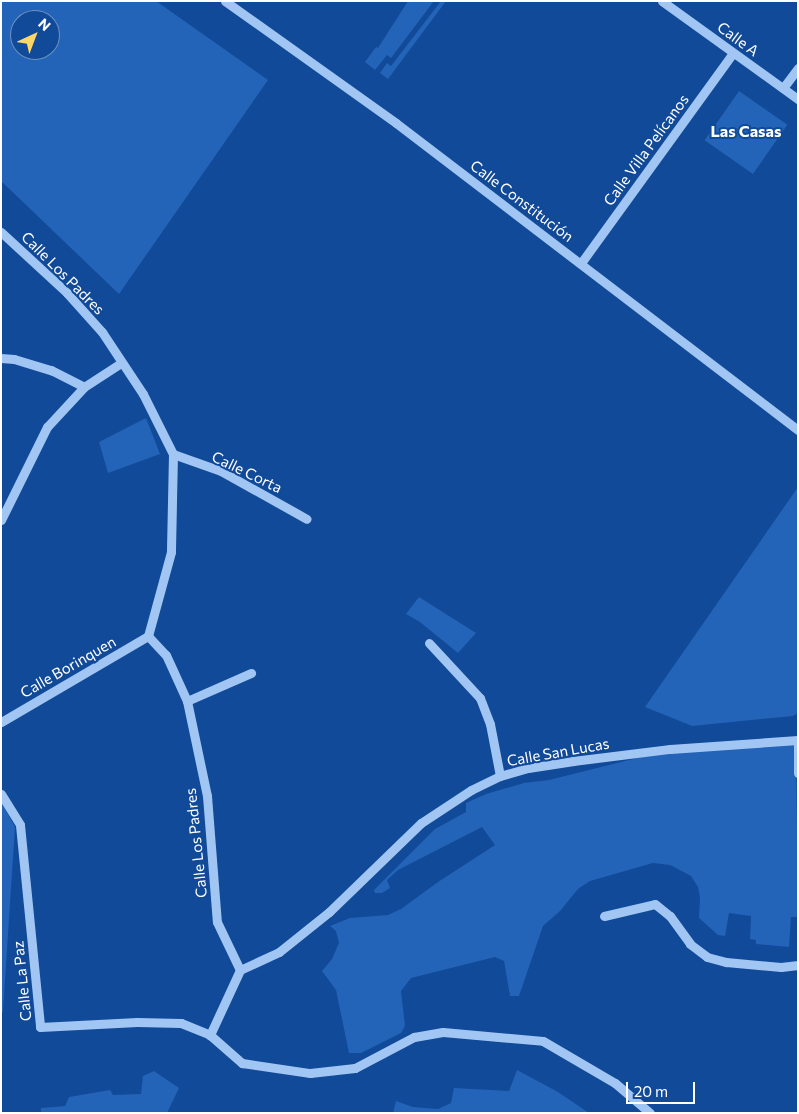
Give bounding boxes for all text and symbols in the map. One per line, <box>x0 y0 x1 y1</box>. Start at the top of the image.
north arrow <box>10 10 60 60</box>
text: N <box>35 15 55 34</box>
street label: Calle A <box>714 18 762 60</box>
street label: Calle Villa Pelícanos <box>600 91 692 209</box>
district label: Las Casas <box>711 121 781 141</box>
street label: Calle Constitución <box>467 156 577 246</box>
street label: Calle Los Padres <box>18 228 108 318</box>
street label: Calle Corta <box>209 447 285 497</box>
street label: Calle Borinquen <box>17 632 119 702</box>
street label: Calle San Lucas <box>505 734 611 770</box>
street label: Calle Los Padres <box>181 787 211 899</box>
street label: Calle La Paz <box>9 940 35 1022</box>
scale bar <box>629 1072 698 1104</box>
text: 20 m <box>634 1082 668 1100</box>

